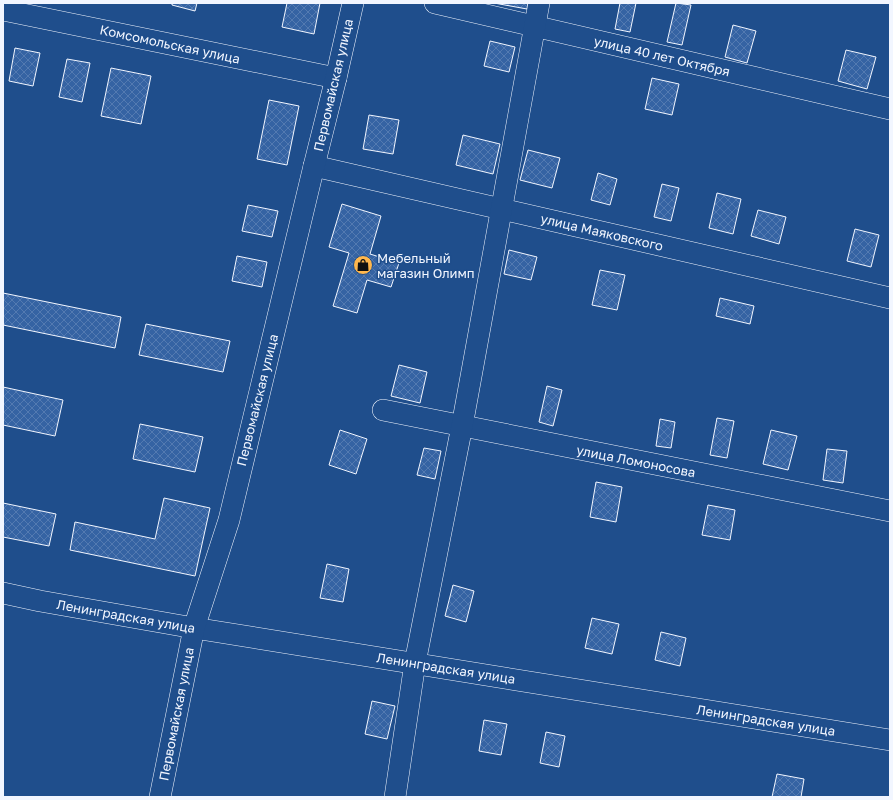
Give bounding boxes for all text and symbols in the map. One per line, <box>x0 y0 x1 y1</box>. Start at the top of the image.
street label: Первомайская улица <box>310 17 356 153</box>
street label: Комсомольская улица <box>98 21 242 67</box>
street label: улица 40 лет Октября <box>592 33 732 79</box>
street label: улица Маяковского <box>539 210 665 254</box>
place label: Мебельный магазин Олимп <box>377 250 475 281</box>
shop icon: Мебельный магазин Олимп <box>352 254 374 276</box>
street label: Первомайская улица <box>233 332 281 468</box>
street label: улица Ломоносова <box>575 442 697 480</box>
street label: Ленинградская улица <box>56 596 196 636</box>
street label: Первомайская улица <box>155 646 197 782</box>
street label: Ленинградская улица <box>375 649 517 687</box>
street label: Ленинградская улица <box>695 701 837 739</box>

